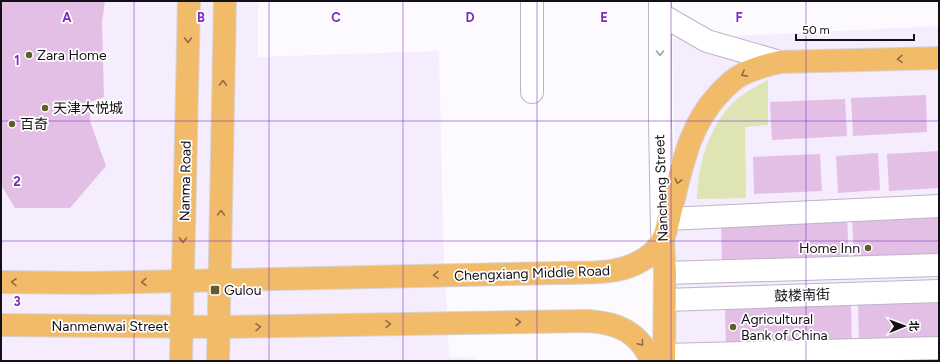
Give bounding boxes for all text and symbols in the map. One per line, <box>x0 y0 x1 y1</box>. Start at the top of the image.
text: A <box>62 10 72 25</box>
text: B <box>197 10 205 25</box>
text: C <box>331 10 341 25</box>
text: D <box>465 10 475 25</box>
text: E <box>600 10 608 25</box>
text: F <box>735 10 743 25</box>
scale bar <box>796 16 914 42</box>
text: 50 m <box>802 23 830 37</box>
one-way arrow <box>184 37 192 43</box>
place label: Zara Home <box>37 47 107 64</box>
marker: Zara Home <box>24 50 34 60</box>
one-way arrow <box>656 50 664 56</box>
text: 1 <box>14 53 20 68</box>
one-way arrow <box>897 54 903 63</box>
one-way arrow <box>741 69 748 77</box>
one-way arrow <box>219 80 227 86</box>
place label: 天津大悦城 <box>53 100 123 117</box>
marker: 天津大悦城 <box>40 103 50 113</box>
place label: 百奇 <box>20 116 48 133</box>
marker: 百奇 <box>7 119 17 129</box>
street label: Nancheng Street <box>651 134 672 242</box>
street label: Nanma Road <box>176 141 195 221</box>
text: 2 <box>13 174 21 189</box>
one-way arrow <box>675 178 683 184</box>
one-way arrow <box>217 210 225 216</box>
one-way arrow <box>179 237 187 243</box>
place label: Home Inn <box>799 240 860 257</box>
marker: Home Inn <box>863 243 873 253</box>
street label: Chengxiang Middle Road <box>454 262 610 285</box>
one-way arrow <box>433 271 439 279</box>
one-way arrow <box>11 278 17 286</box>
one-way arrow <box>141 278 147 286</box>
place label: Gulou <box>224 282 261 299</box>
marker: Gulou <box>209 284 221 296</box>
street label: 鼓楼南街 <box>774 286 830 305</box>
text: 3 <box>13 294 21 309</box>
north arrow <box>884 306 924 346</box>
place label: Agricultural Bank of China <box>741 311 828 344</box>
street label: Nanmenwai Street <box>52 318 168 335</box>
one-way arrow <box>515 318 521 326</box>
one-way arrow <box>385 320 391 328</box>
text: 北 <box>907 320 920 331</box>
marker: Agricultural Bank of China <box>728 322 738 332</box>
one-way arrow <box>255 323 261 331</box>
one-way arrow <box>636 339 643 346</box>

